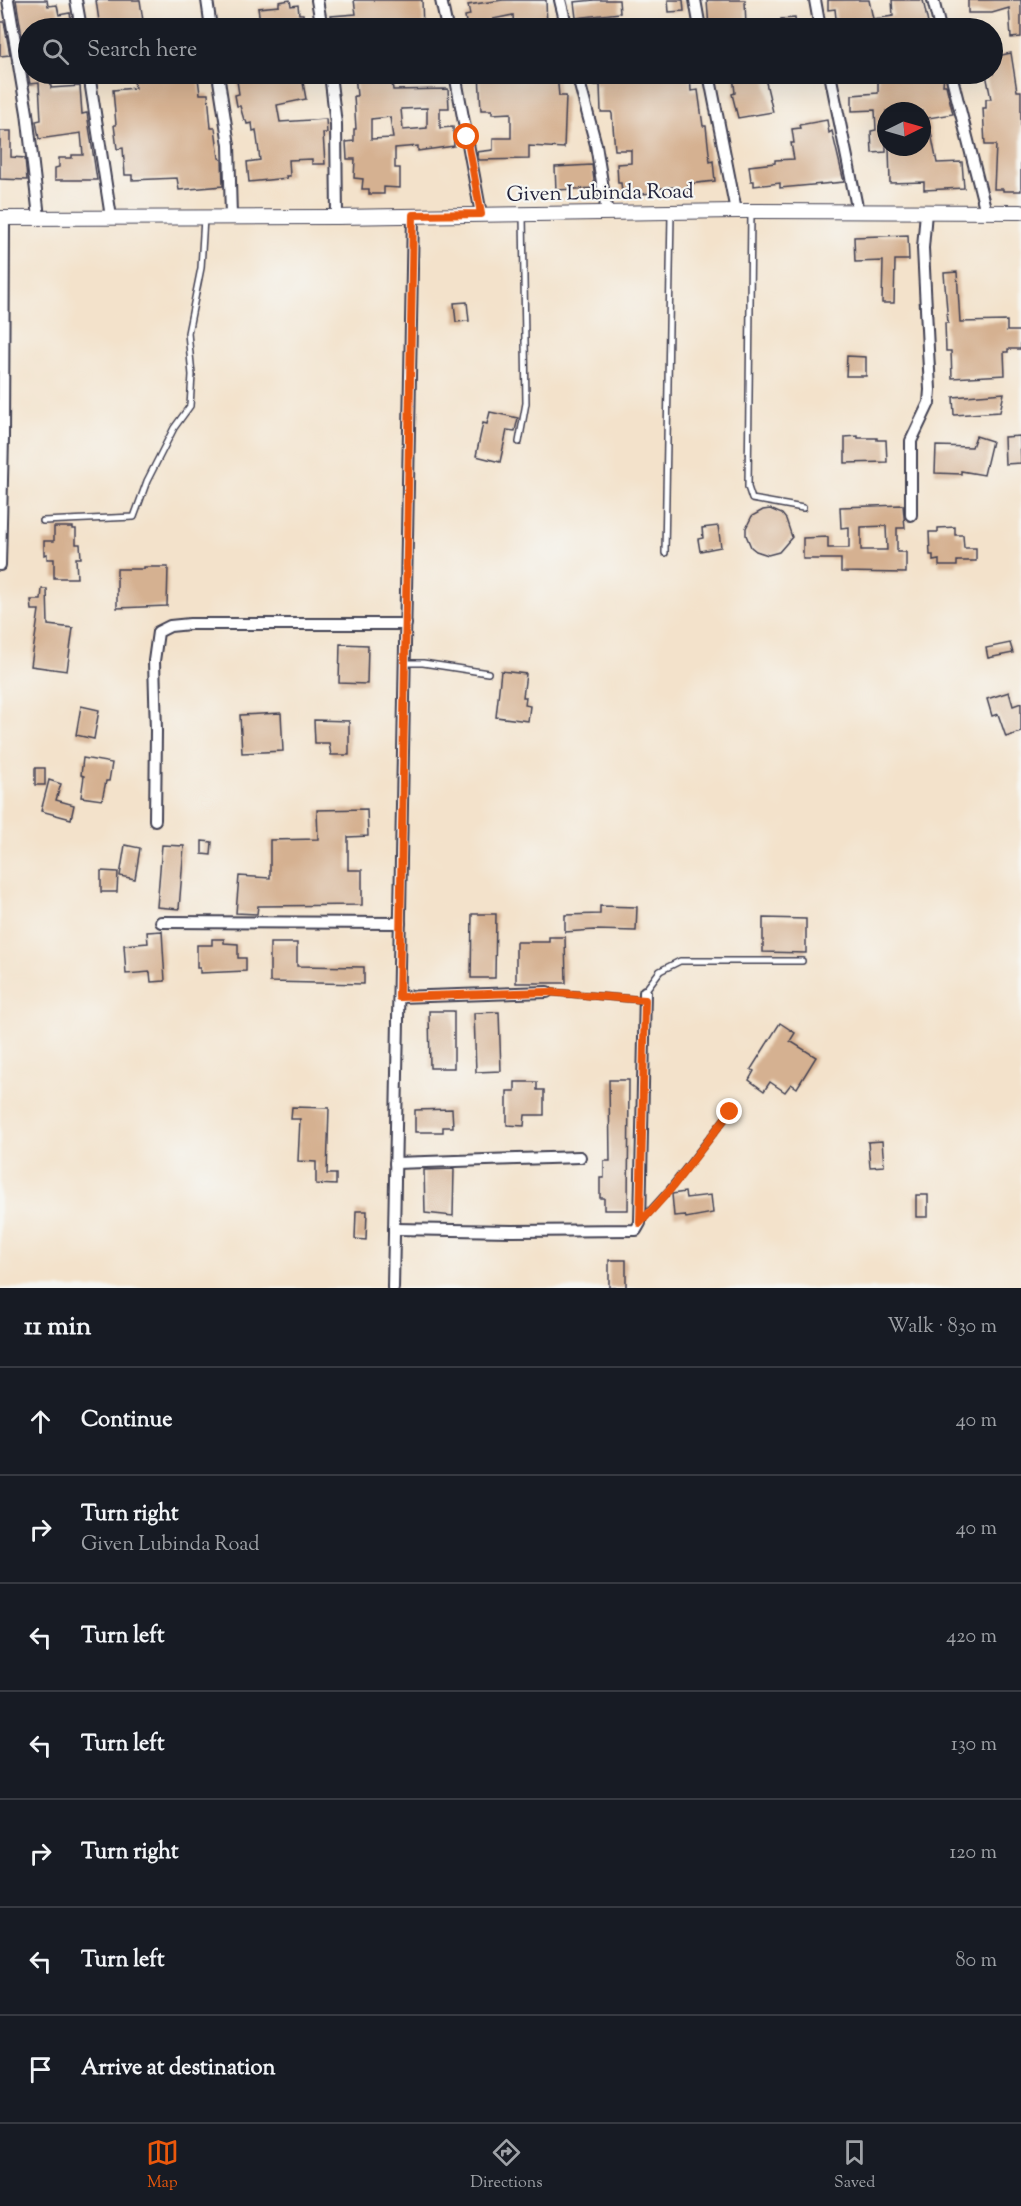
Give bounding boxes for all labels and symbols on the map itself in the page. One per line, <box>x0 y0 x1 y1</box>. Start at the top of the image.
north arrow <box>877 102 931 156</box>
route start <box>453 123 479 149</box>
street label: Given Lubinda Road <box>506 177 694 211</box>
route end <box>716 1098 742 1124</box>

